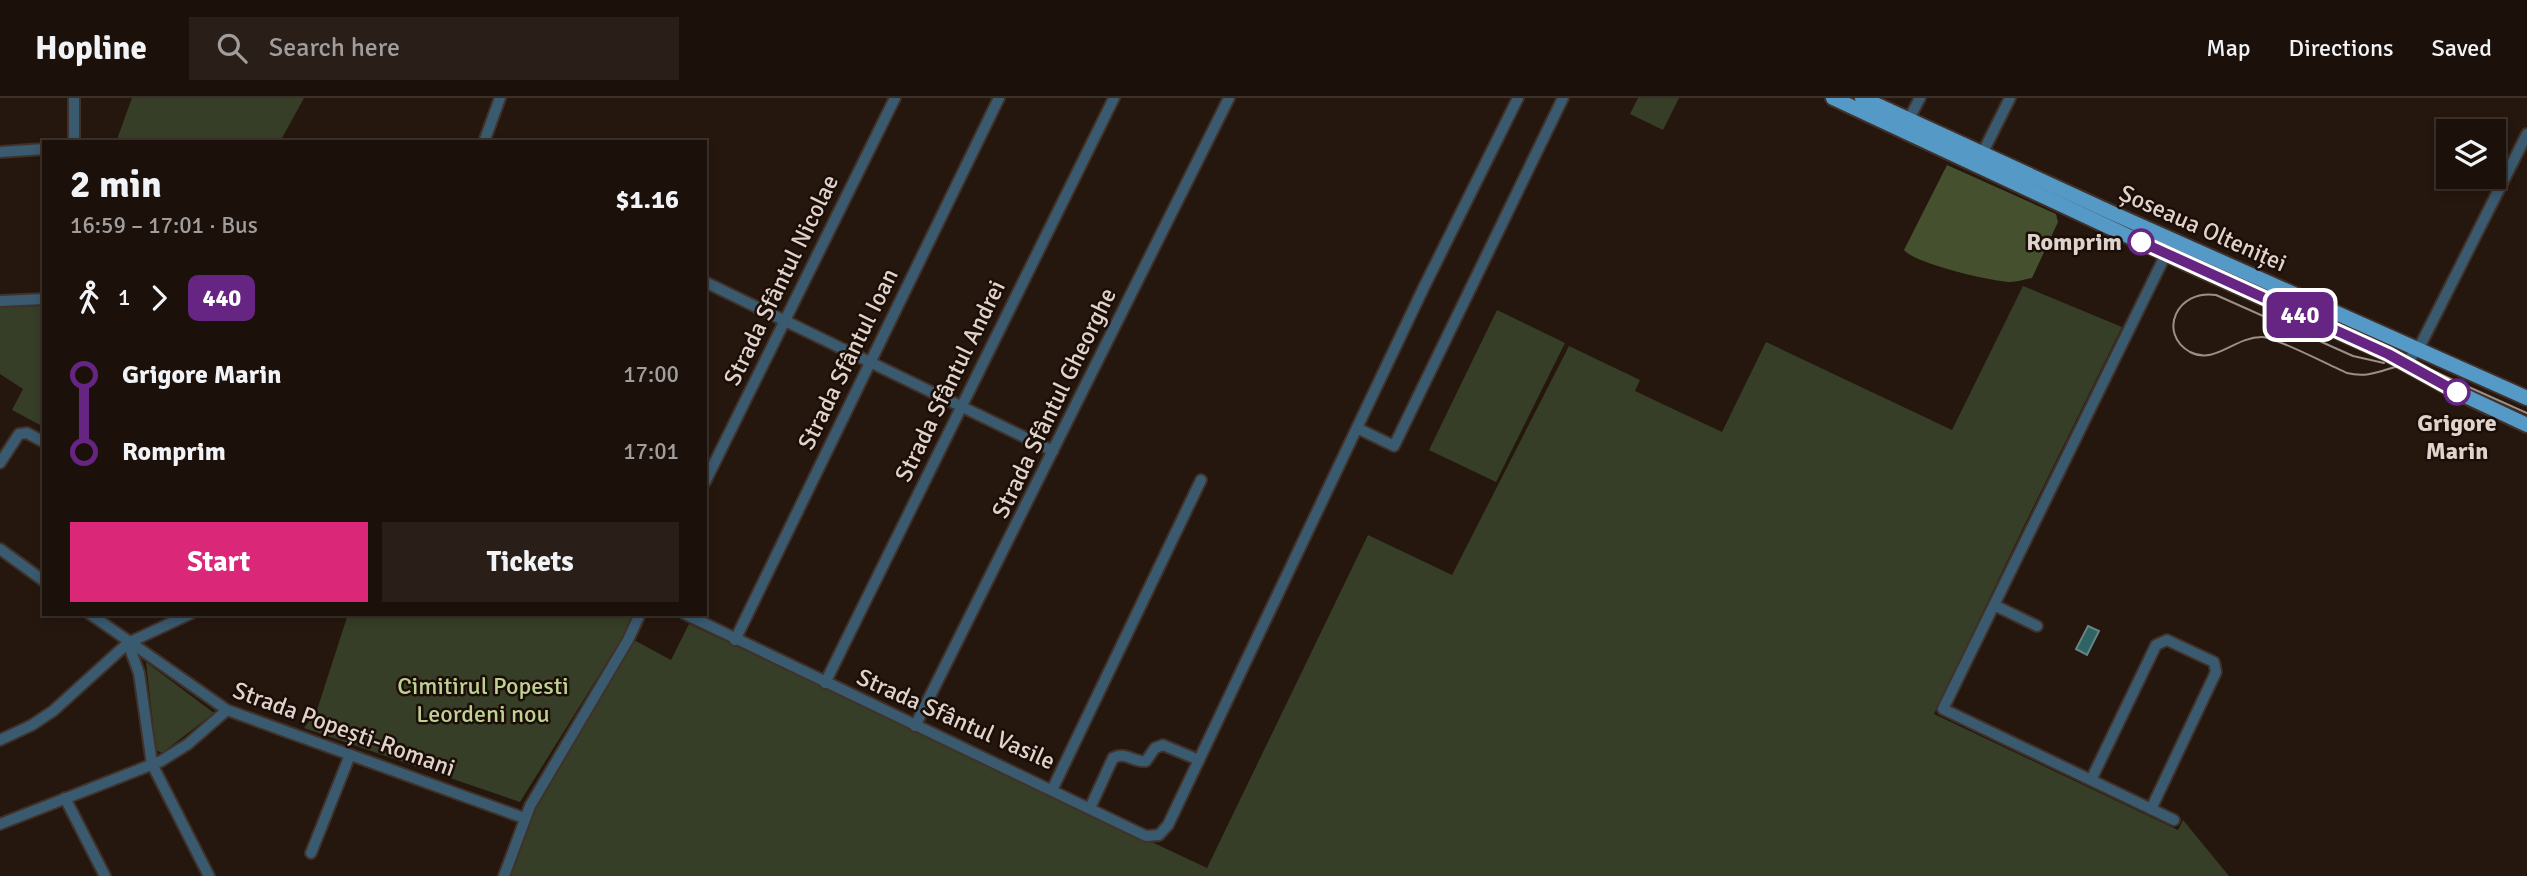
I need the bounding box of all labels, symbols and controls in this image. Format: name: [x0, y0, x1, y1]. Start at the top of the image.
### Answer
search box: [189, 17, 679, 80]
text: Hopline: [35, 28, 147, 69]
icon: search: [213, 29, 251, 67]
text: Search here: [269, 32, 400, 64]
text: Map: [2206, 33, 2251, 63]
text: Directions: [2289, 33, 2394, 63]
text: Saved: [2432, 33, 2492, 63]
map controls: [2436, 119, 2506, 189]
button: layers: [2436, 119, 2506, 189]
text: 2 min: [70, 161, 162, 208]
street label: Strada Sfântul Nicolae: [717, 170, 845, 390]
street label: Șoseaua Olteniței: [2115, 178, 2291, 278]
text: $1.16: [615, 184, 679, 216]
text: 16:59 – 17:01 · Bus: [70, 211, 258, 240]
place label: Romprim: [2026, 227, 2122, 257]
marker: Romprim: [2128, 229, 2154, 255]
street label: Strada Sfântul Ioan: [791, 263, 905, 455]
street label: Strada Sfântul Andrei: [888, 275, 1012, 487]
icon: walk: [70, 279, 108, 317]
icon: forward: [140, 279, 178, 317]
text: 1: [118, 283, 130, 312]
text: 440: [202, 283, 241, 313]
street label: Strada Sfântul Gheorghe: [985, 283, 1123, 523]
line badge: 440: [2260, 292, 2340, 338]
text: 440: [2281, 300, 2319, 330]
text: Grigore Marin: [122, 359, 281, 391]
text: 17:00: [623, 360, 679, 389]
marker: Grigore Marin: [2444, 379, 2470, 405]
place label: Grigore Marin: [2417, 408, 2497, 466]
text: Romprim: [122, 436, 226, 468]
text: 17:01: [623, 437, 679, 466]
button: Start: [70, 522, 368, 602]
button: Tickets: [382, 522, 679, 602]
street label: Strada Sfântul Vasile: [852, 662, 1060, 776]
park label: Cimitirul Popesti Leordeni nou: [397, 671, 569, 729]
street label: Strada Popești-Romani: [229, 675, 459, 783]

